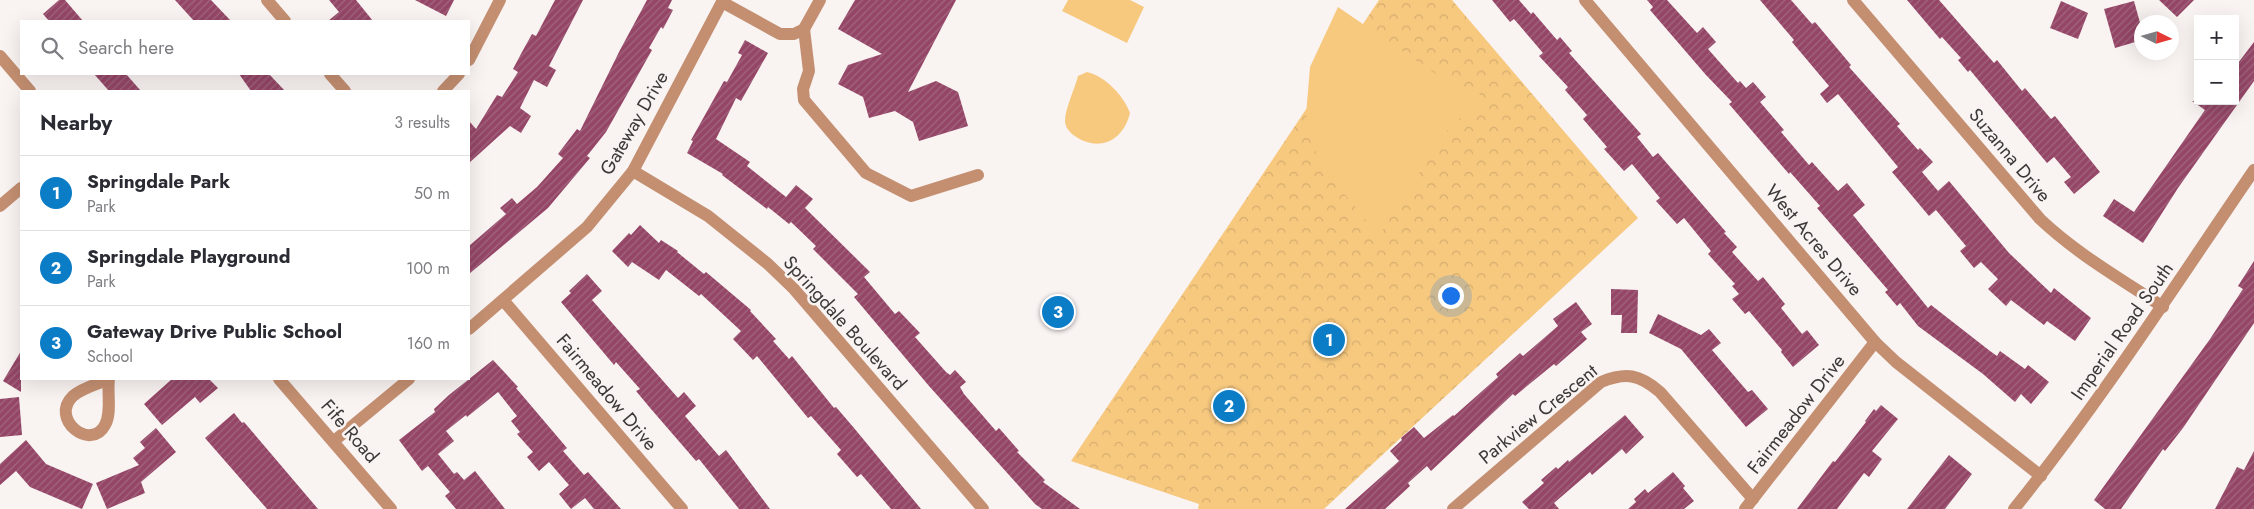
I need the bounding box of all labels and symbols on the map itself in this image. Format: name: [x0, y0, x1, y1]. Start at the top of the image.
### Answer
north arrow: [2134, 15, 2179, 60]
street label: Gateway Drive: [593, 66, 675, 180]
street label: Suzanna Drive: [1963, 102, 2058, 208]
street label: West Acres Drive: [1759, 178, 1869, 302]
street label: Springdale Boulevard: [777, 250, 913, 396]
street label: Imperial Road South: [2064, 257, 2180, 405]
your location: [1438, 283, 1464, 309]
pin: 3: [1042, 293, 1074, 331]
pin: 1: [1313, 321, 1345, 359]
street label: Fairmeadow Drive: [550, 328, 664, 456]
street label: Fairmeadow Drive: [1741, 348, 1851, 479]
street label: Parkview Crescent: [1473, 357, 1603, 470]
pin: 2: [1213, 387, 1245, 425]
street label: Fife Road: [315, 393, 385, 469]

